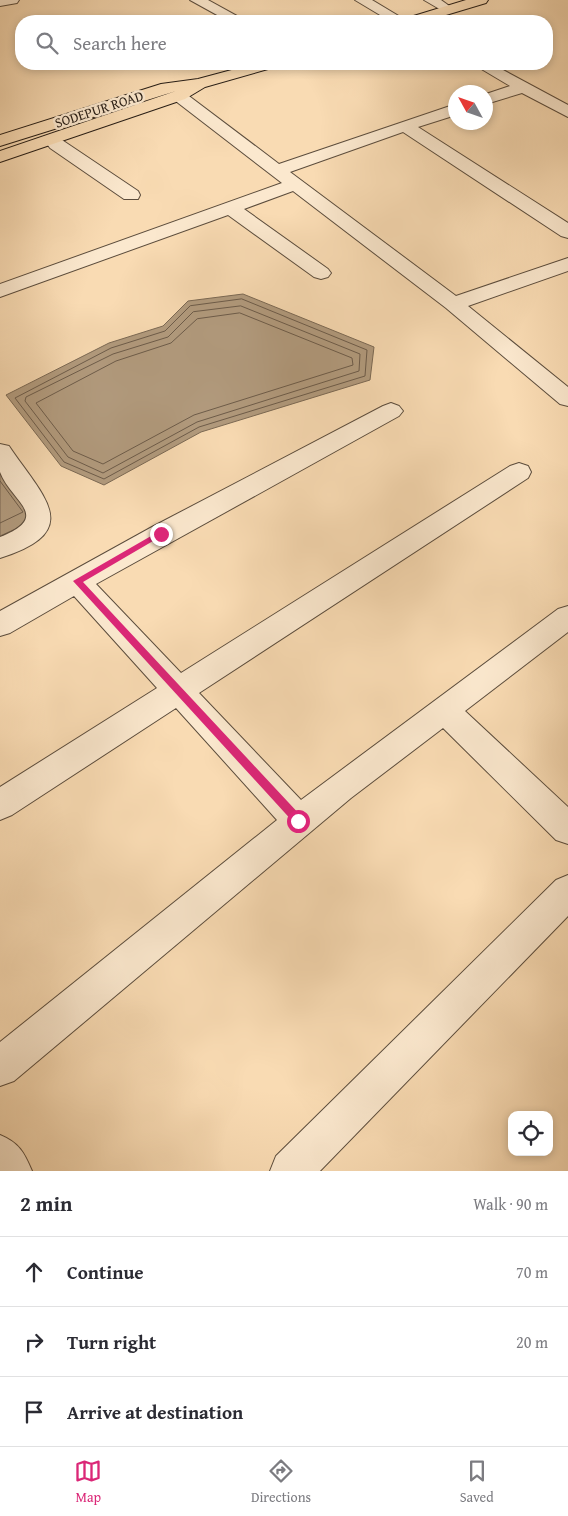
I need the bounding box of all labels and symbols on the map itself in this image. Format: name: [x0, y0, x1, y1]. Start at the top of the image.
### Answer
street label: SODEPUR ROAD: [52, 85, 146, 133]
north arrow: [448, 85, 493, 130]
route end: [150, 523, 173, 546]
route start: [287, 810, 310, 833]

